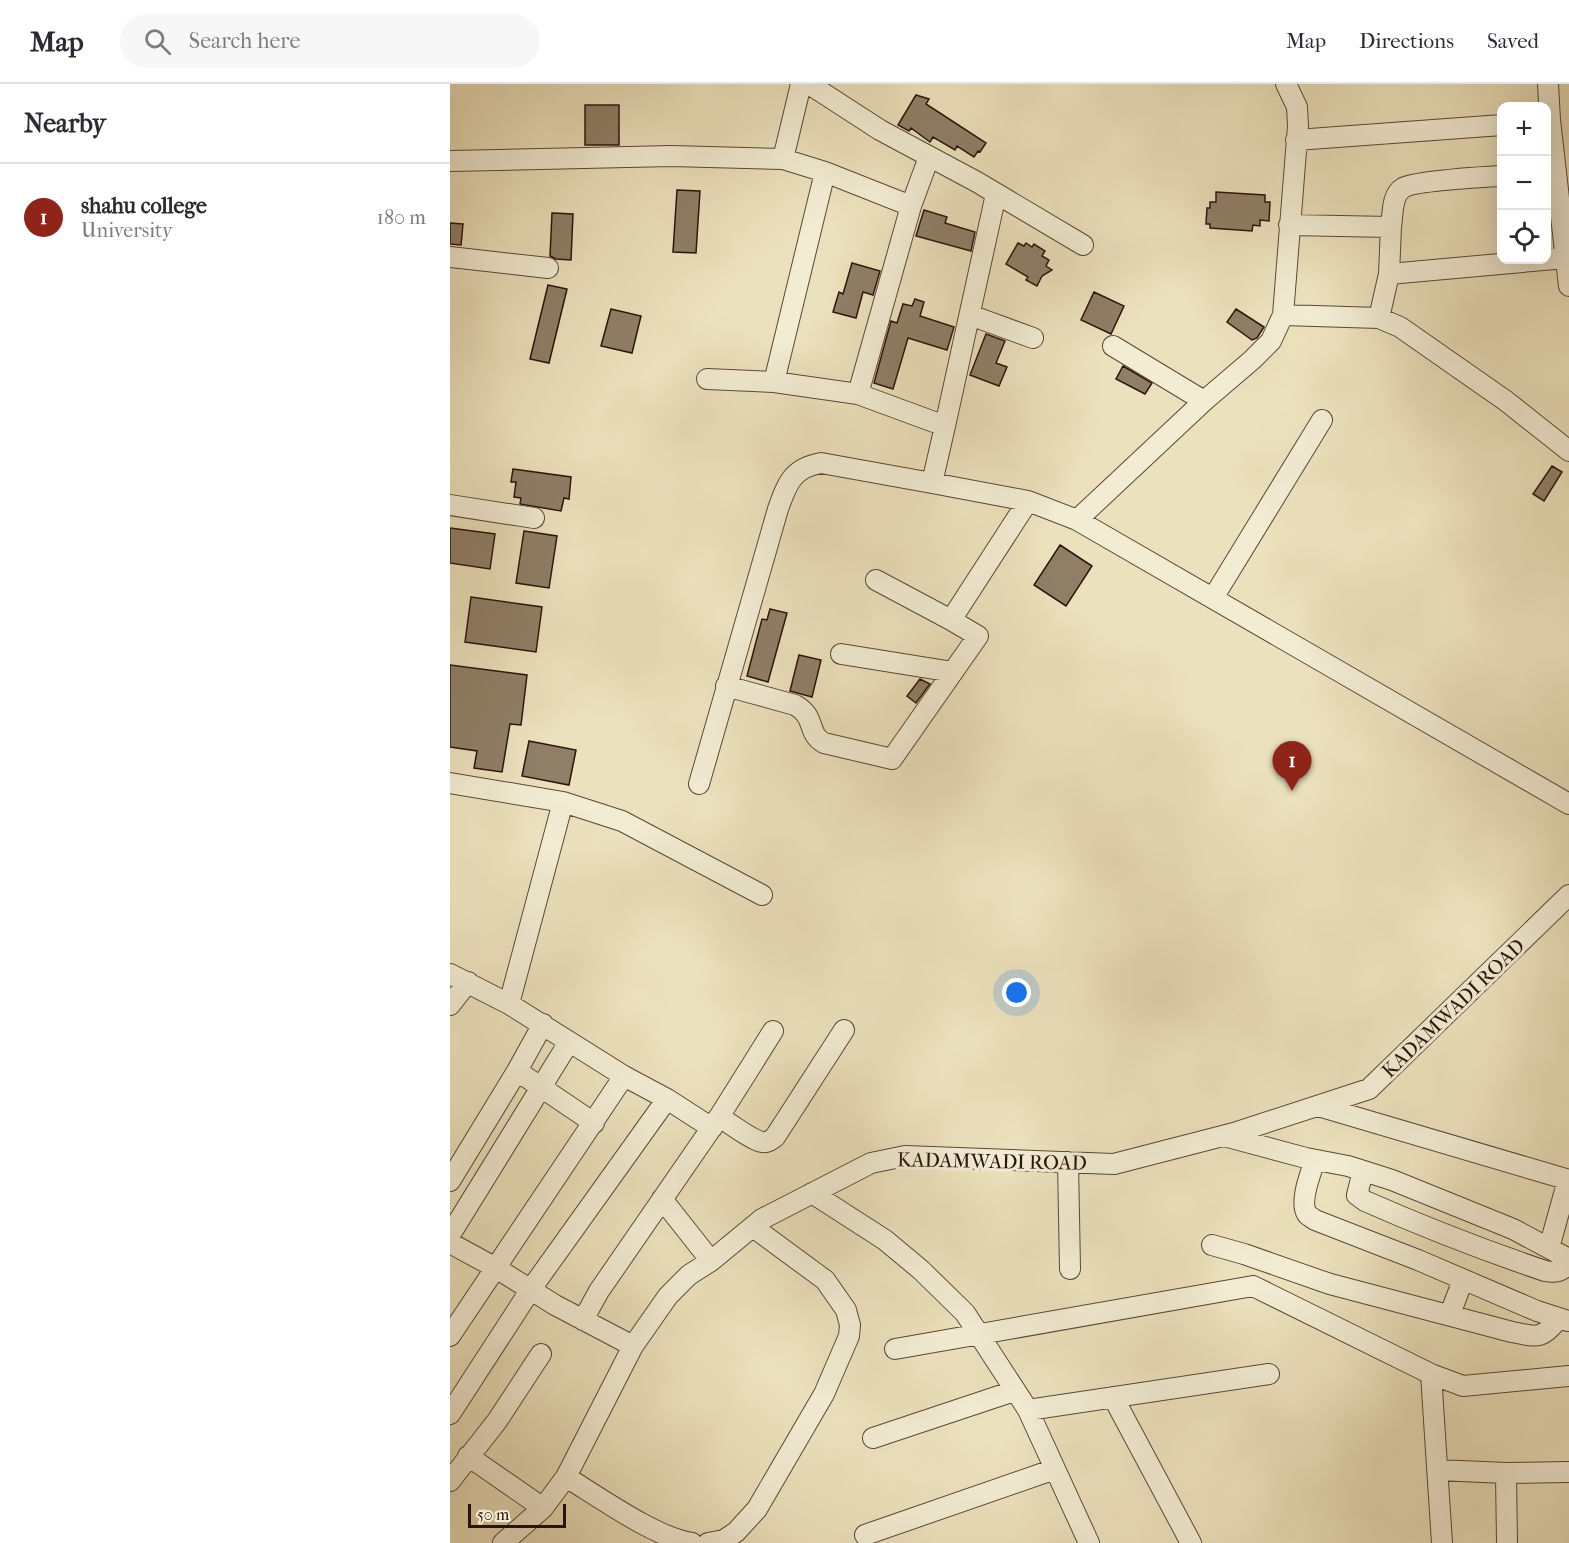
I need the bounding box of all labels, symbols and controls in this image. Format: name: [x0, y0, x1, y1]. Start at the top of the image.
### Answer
search box: [120, 14, 540, 68]
text: Map: [30, 25, 84, 58]
icon: search: [141, 25, 174, 58]
text: Search here: [189, 28, 300, 54]
text: Map: [1286, 29, 1326, 53]
text: Directions: [1359, 29, 1454, 53]
text: Saved: [1487, 29, 1539, 53]
map controls: [1497, 102, 1551, 264]
button: +: [1497, 102, 1551, 156]
text: Nearby: [24, 108, 106, 139]
button: −: [1497, 156, 1551, 210]
text: shahu college: [81, 193, 207, 219]
text: 1: [40, 206, 47, 229]
text: 180 m: [377, 206, 426, 229]
button: locate: [1497, 210, 1551, 264]
text: University: [81, 219, 173, 242]
pin: 1: [1272, 742, 1312, 791]
street label: KADAMWADI ROAD: [1377, 934, 1530, 1083]
your location: [1002, 978, 1031, 1007]
street label: KADAMWADI ROAD: [897, 1148, 1087, 1175]
scale bar: [468, 1501, 566, 1528]
text: 50 m: [477, 1505, 509, 1524]

